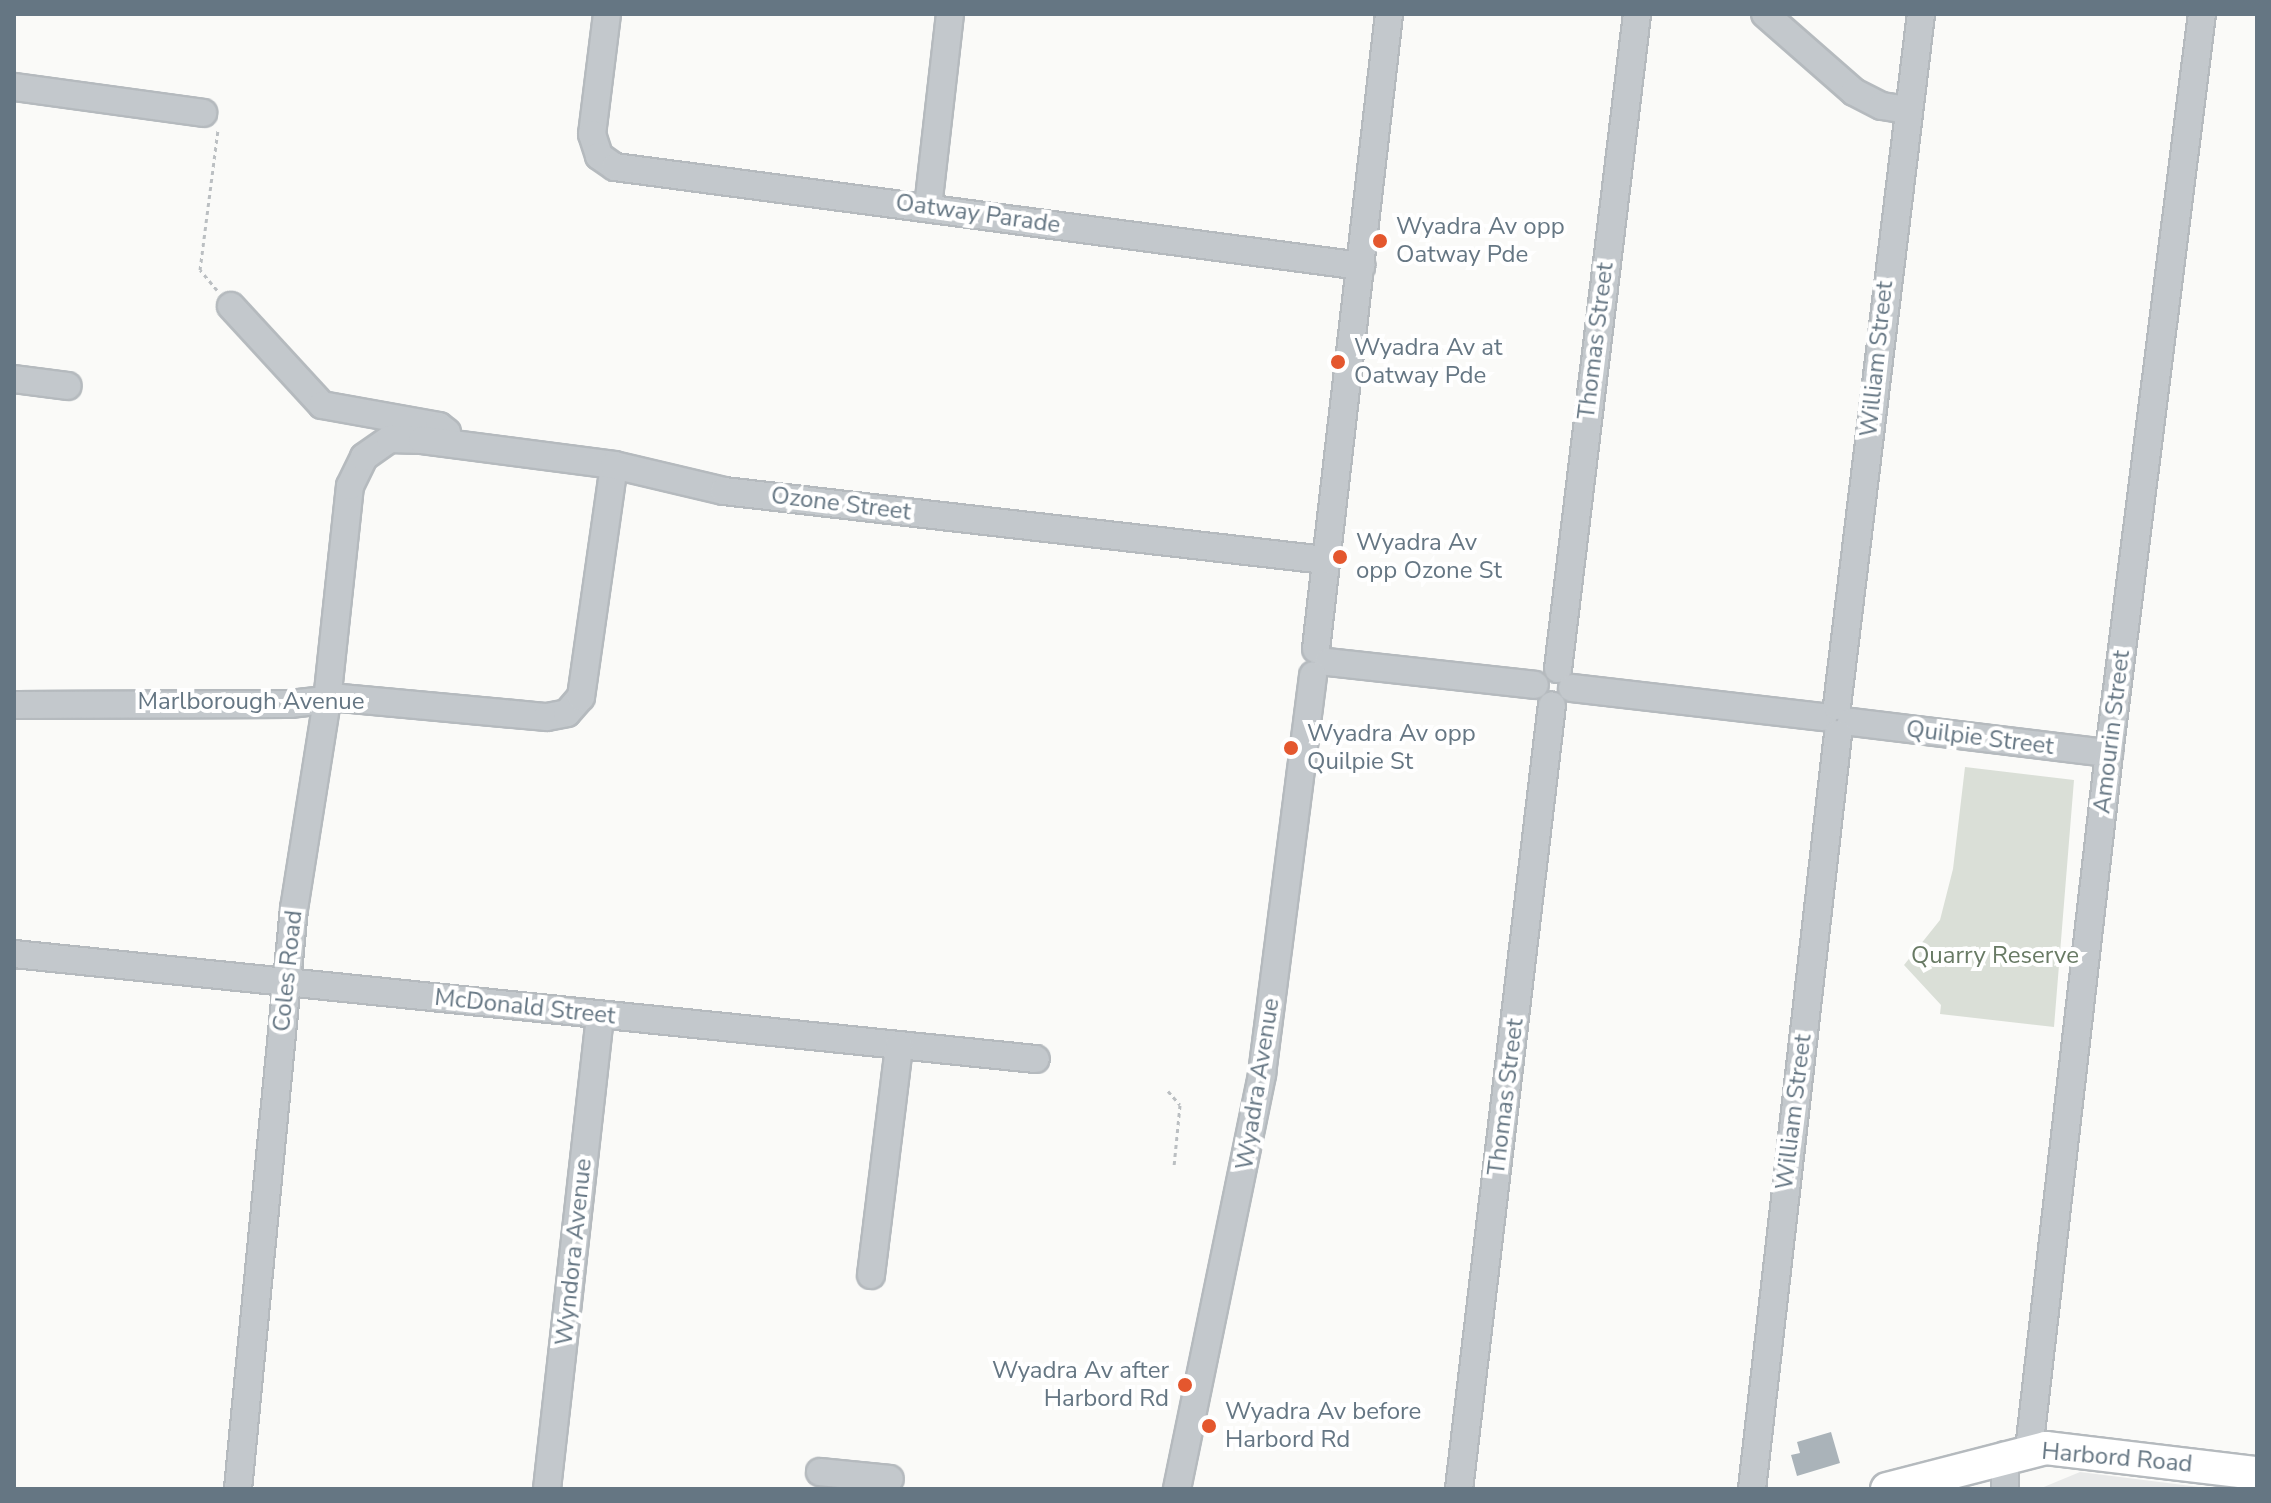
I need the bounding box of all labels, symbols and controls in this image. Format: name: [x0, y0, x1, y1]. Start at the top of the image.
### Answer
street label: Oatway Parade: [894, 188, 1062, 240]
place label: Wyadra Av opp Oatway Pde: [1396, 213, 1565, 269]
marker: Wyadra Av opp Oatway Pde: [1371, 232, 1389, 250]
street label: Thomas Street: [1572, 261, 1620, 421]
street label: William Street: [1854, 280, 1900, 438]
place label: Wyadra Av at Oatway Pde: [1354, 334, 1502, 390]
marker: Wyadra Av at Oatway Pde: [1329, 353, 1347, 371]
street label: Ozone Street: [769, 481, 913, 527]
place label: Wyadra Av opp Ozone St: [1356, 529, 1502, 585]
marker: Wyadra Av opp Ozone St: [1331, 548, 1349, 566]
street label: Amourin Street: [2088, 649, 2136, 815]
street label: Marlborough Avenue: [137, 688, 365, 716]
street label: Quilpie Street: [1905, 715, 2055, 761]
place label: Wyadra Av opp Quilpie St: [1307, 720, 1476, 776]
marker: Wyadra Av opp Quilpie St: [1282, 739, 1300, 757]
street label: Coles Road: [267, 909, 309, 1033]
park label: Quarry Reserve: [1911, 942, 2079, 970]
street label: McDonald Street: [433, 983, 617, 1031]
street label: Wyadra Avenue: [1230, 996, 1286, 1172]
street label: Thomas Street: [1482, 1017, 1530, 1177]
street label: William Street: [1770, 1032, 1818, 1192]
street label: Wyndora Avenue: [550, 1157, 598, 1347]
place label: Wyadra Av after Harbord Rd: [992, 1357, 1169, 1413]
marker: Wyadra Av after Harbord Rd: [1176, 1376, 1194, 1394]
place label: Wyadra Av before Harbord Rd: [1225, 1398, 1421, 1454]
marker: Wyadra Av before Harbord Rd: [1200, 1417, 1218, 1435]
street label: Harbord Road: [2040, 1437, 2194, 1479]

